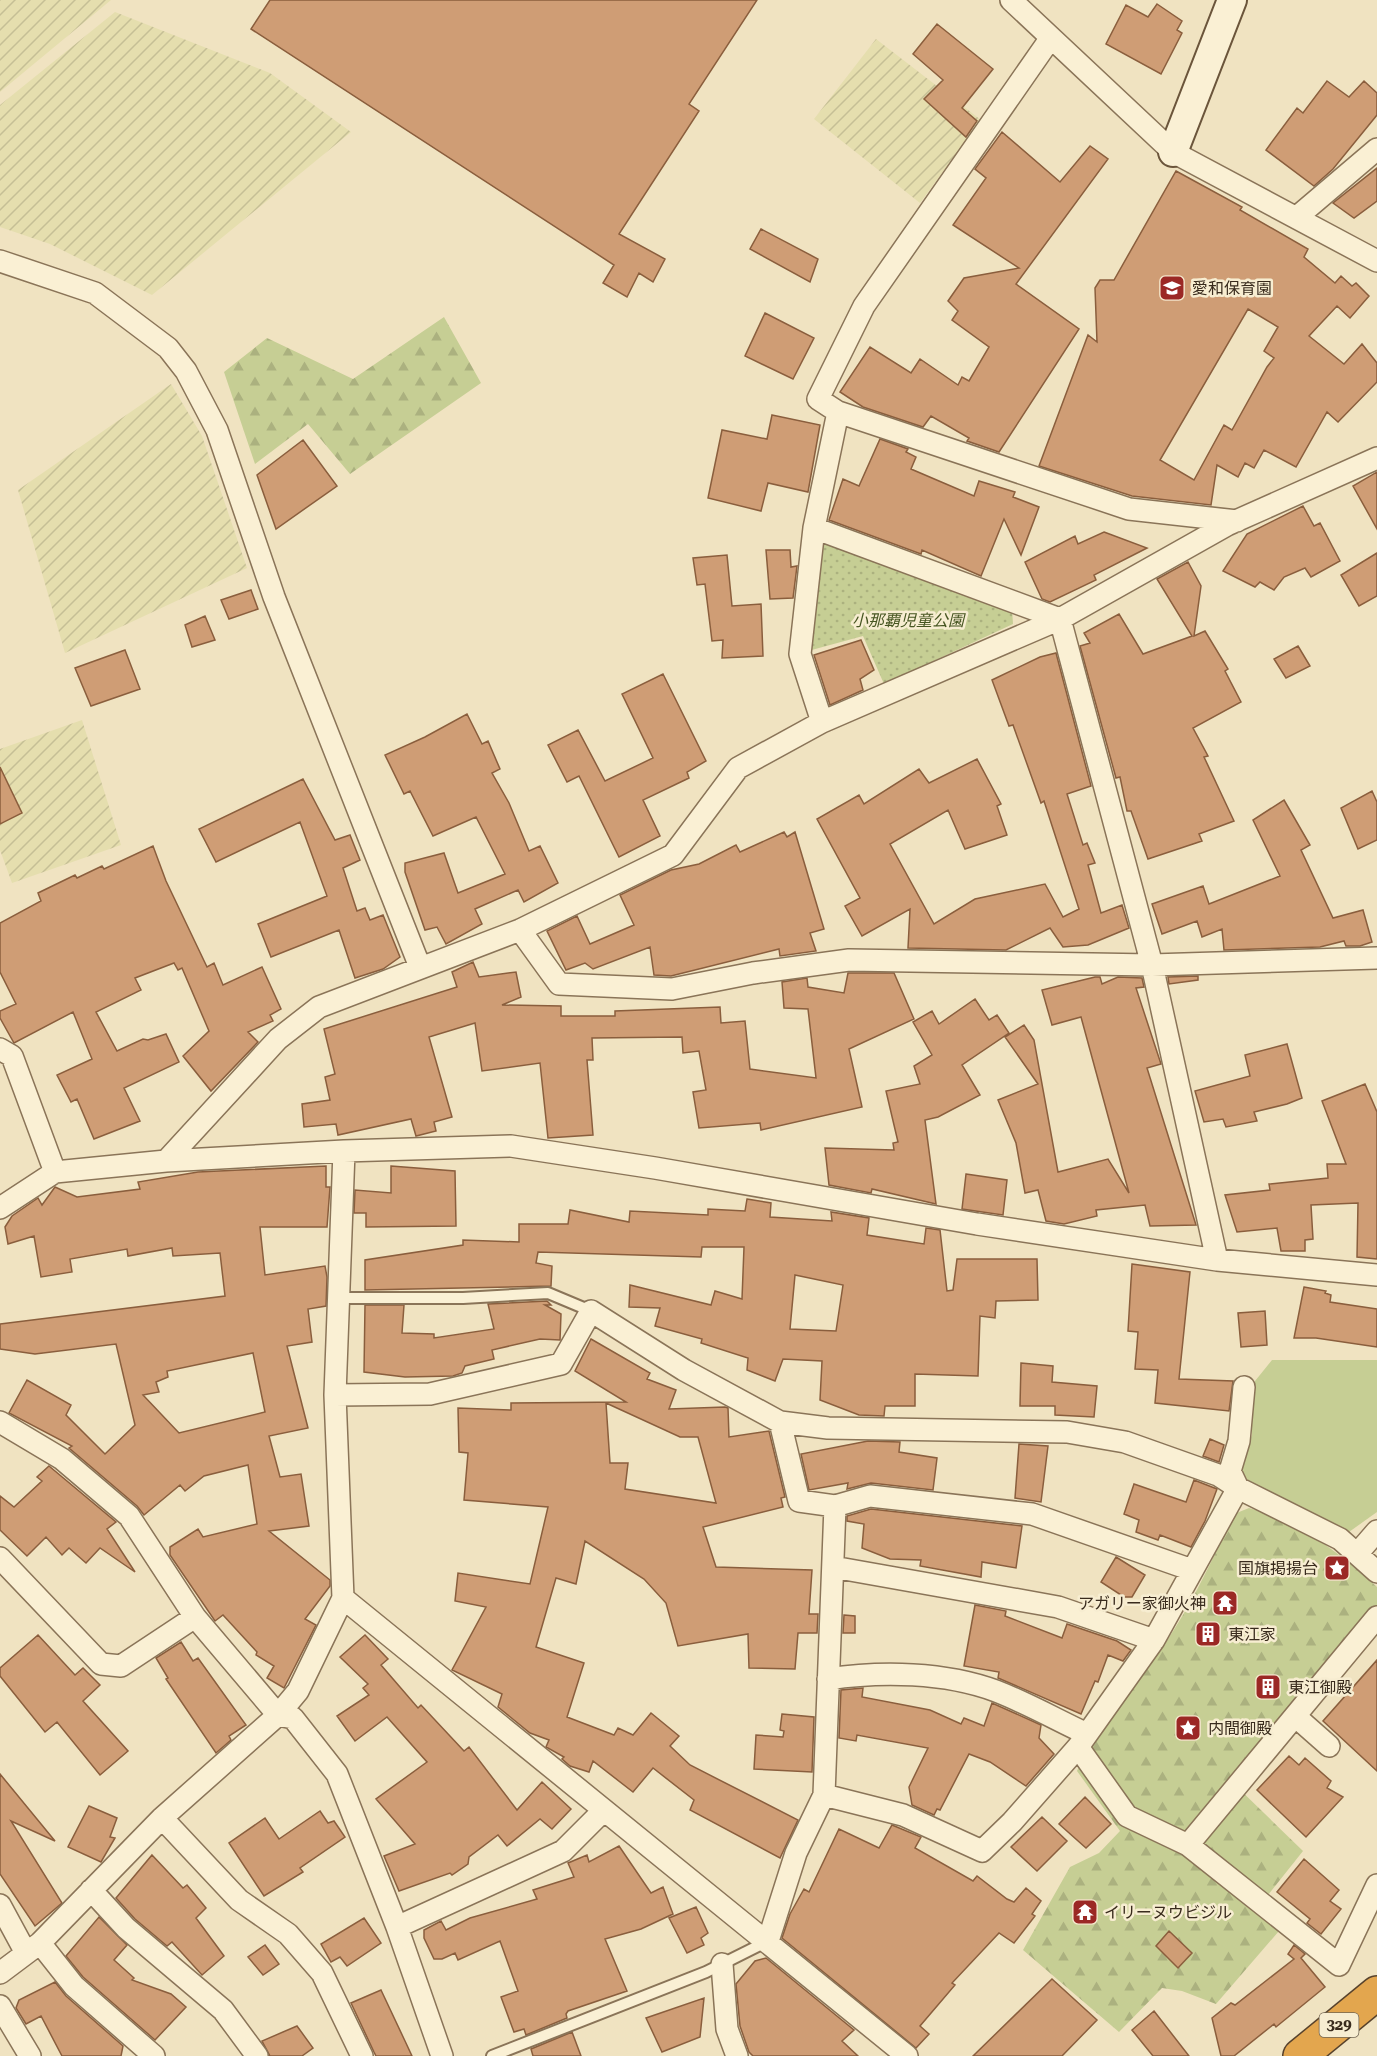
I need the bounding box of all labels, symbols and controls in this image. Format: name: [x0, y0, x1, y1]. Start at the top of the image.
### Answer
school or university icon: 愛和保育園: [1157, 273, 1187, 303]
place label: 愛和保育園: [1192, 279, 1272, 298]
park label: 小那覇児童公園: [852, 611, 966, 630]
place icon: 国旗掲揚台: [1322, 1553, 1352, 1583]
place label: 国旗掲揚台: [1238, 1559, 1318, 1578]
temple icon: アガリー家御火神: [1210, 1588, 1240, 1618]
place label: アガリー家御火神: [1078, 1594, 1206, 1613]
building icon: 東江家: [1193, 1619, 1223, 1649]
place label: 東江家: [1228, 1625, 1276, 1644]
building icon: 東江御殿: [1253, 1672, 1283, 1702]
place label: 東江御殿: [1288, 1678, 1352, 1697]
place icon: 内間御殿: [1173, 1713, 1203, 1743]
place label: 内間御殿: [1208, 1719, 1272, 1738]
temple icon: イリーヌウビジル: [1070, 1897, 1100, 1927]
place label: イリーヌウビジル: [1104, 1903, 1232, 1922]
road number: 329: [1320, 2013, 1358, 2037]

